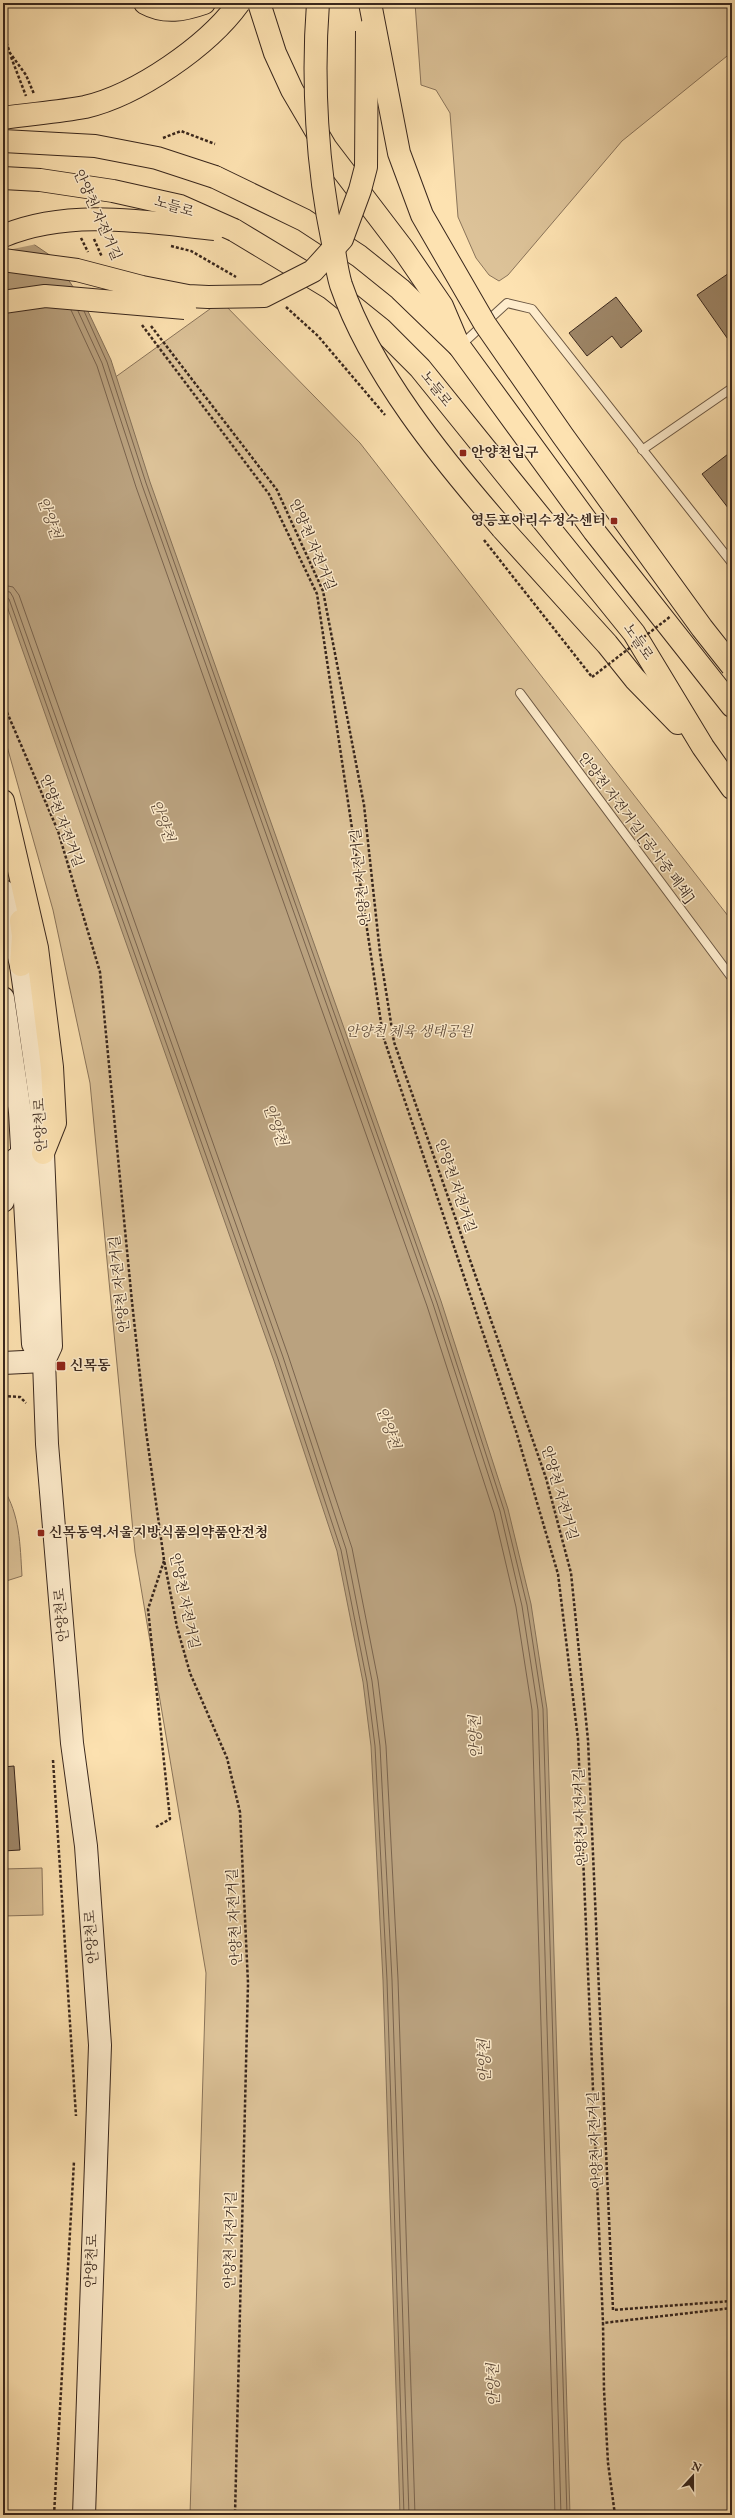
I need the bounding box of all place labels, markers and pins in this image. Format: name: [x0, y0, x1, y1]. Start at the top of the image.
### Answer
place label: 안양천입구: [471, 444, 539, 462]
marker: 안양천입구: [458, 448, 468, 458]
place label: 영등포아리수정수센터: [471, 512, 606, 530]
marker: 영등포아리수정수센터: [609, 516, 619, 526]
place label: 신목동: [70, 1357, 111, 1375]
marker: 신목동: [55, 1360, 67, 1372]
place label: 신목동역.서울지방식품의약품안전청: [49, 1524, 268, 1542]
marker: 신목동역.서울지방식품의약품안전청: [36, 1528, 46, 1538]

